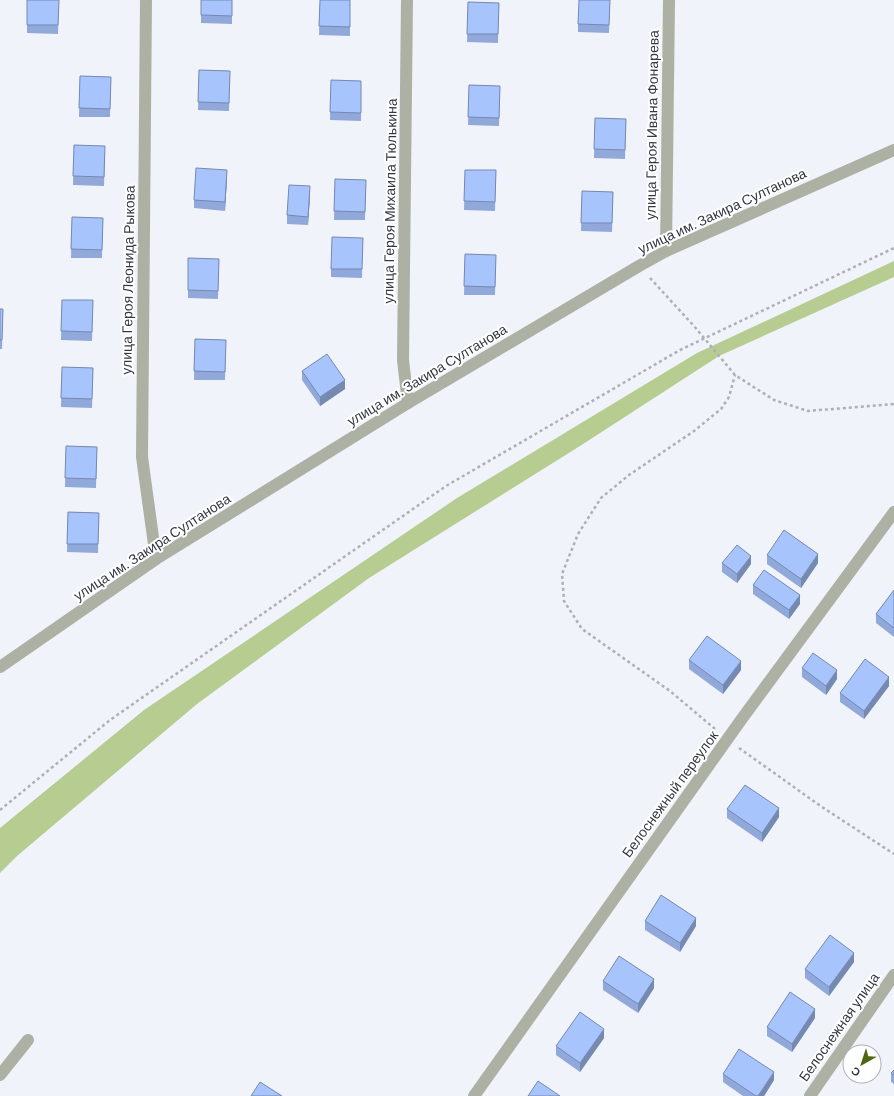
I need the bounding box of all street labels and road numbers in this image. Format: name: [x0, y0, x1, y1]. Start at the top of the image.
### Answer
street label: улица Героя Ивана Фонарева: [641, 30, 662, 220]
street label: улица Героя Михаила Тюлькина: [379, 98, 400, 304]
street label: улица им. Закира Султанова: [635, 164, 809, 257]
street label: улица Героя Леонида Рыкова: [117, 185, 138, 375]
street label: улица им. Закира Султанова: [344, 320, 510, 429]
street label: улица им. Закира Султанова: [70, 489, 234, 604]
street label: Белоснежный переулок: [618, 726, 722, 860]
street label: Белоснежная улица: [795, 969, 883, 1084]

